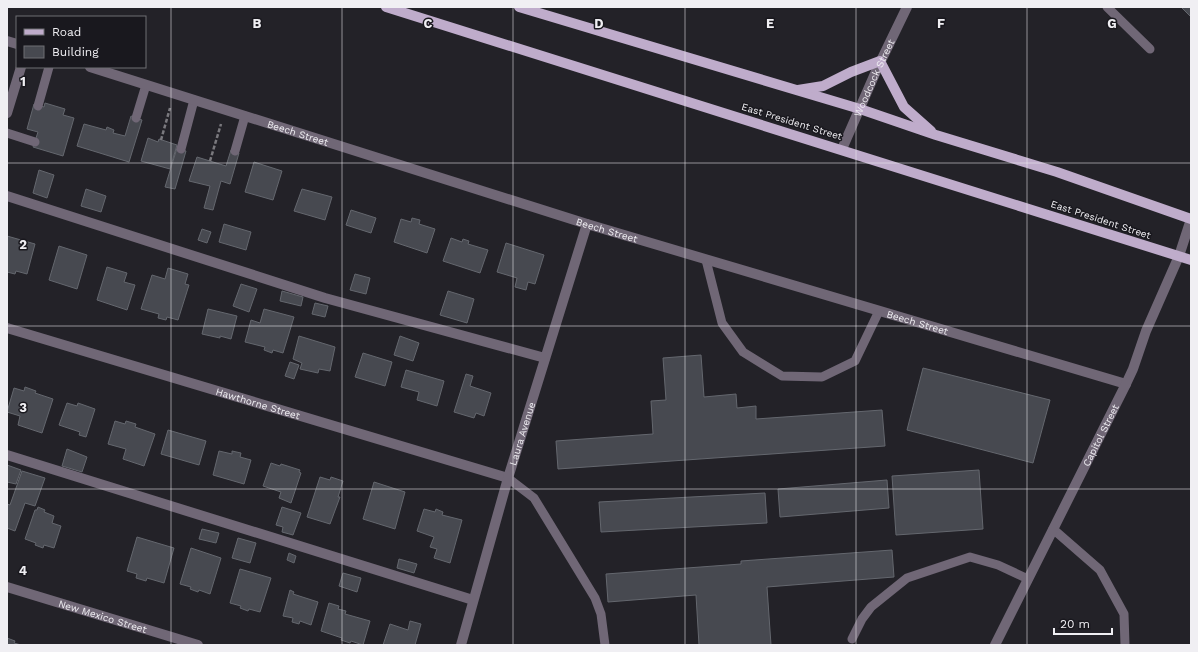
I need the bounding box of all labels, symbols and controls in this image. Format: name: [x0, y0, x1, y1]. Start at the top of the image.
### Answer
legend: [16, 16, 146, 68]
text: B: [253, 16, 262, 31]
text: C: [424, 16, 433, 31]
text: D: [594, 16, 604, 31]
text: E: [766, 16, 774, 31]
text: F: [937, 16, 945, 31]
text: G: [1107, 16, 1117, 31]
text: Road: [52, 25, 81, 39]
street label: Woodcock Street: [852, 37, 897, 118]
text: Building: [52, 45, 99, 59]
text: 1: [20, 74, 26, 89]
street label: East President Street: [740, 101, 844, 142]
street label: Beech Street: [266, 118, 330, 148]
street label: East President Street: [1049, 198, 1153, 241]
street label: Beech Street: [575, 216, 640, 245]
text: 2: [19, 237, 27, 252]
street label: Beech Street: [885, 308, 950, 337]
street label: Hawthorne Street: [214, 386, 302, 422]
text: 3: [19, 400, 27, 415]
street label: Laura Avenue: [507, 401, 537, 467]
street label: Capitol Street: [1081, 402, 1121, 468]
text: 4: [19, 563, 28, 578]
street label: New Mexico Street: [57, 598, 149, 635]
scale bar: [1054, 610, 1112, 636]
text: 20 m: [1060, 617, 1090, 631]

